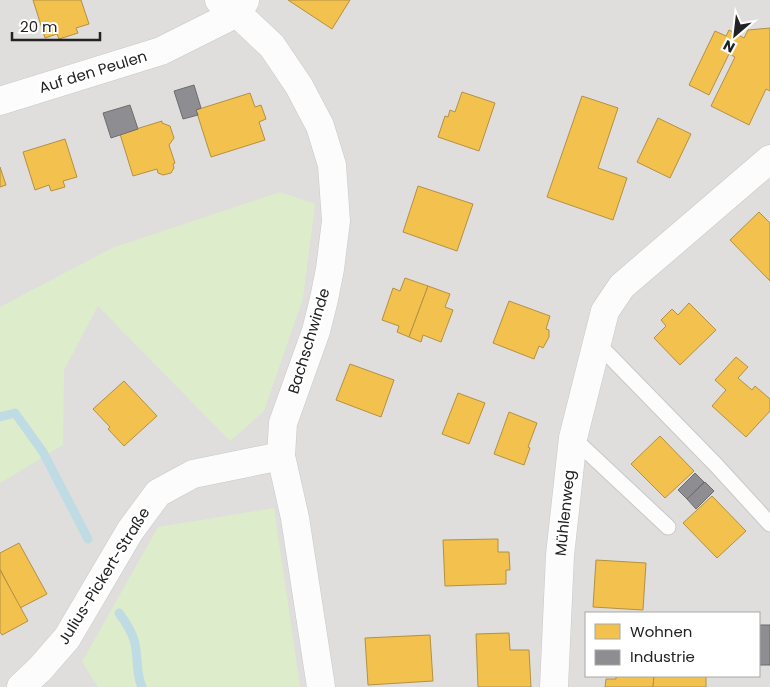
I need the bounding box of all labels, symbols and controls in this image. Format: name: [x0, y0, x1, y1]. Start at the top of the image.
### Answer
scale bar: [12, 10, 100, 42]
north arrow: [710, 10, 760, 60]
text: 20 m: [20, 16, 58, 37]
text: N: [720, 35, 738, 58]
street label: Auf den Peulen: [36, 45, 149, 98]
street label: Bachschwinde: [282, 285, 335, 396]
street label: Mühlenweg: [550, 469, 579, 557]
street label: Julius-Pickert-Straße: [53, 503, 154, 648]
legend: [585, 612, 760, 677]
text: Wohnen: [630, 621, 692, 642]
text: Industrie: [630, 646, 695, 667]

